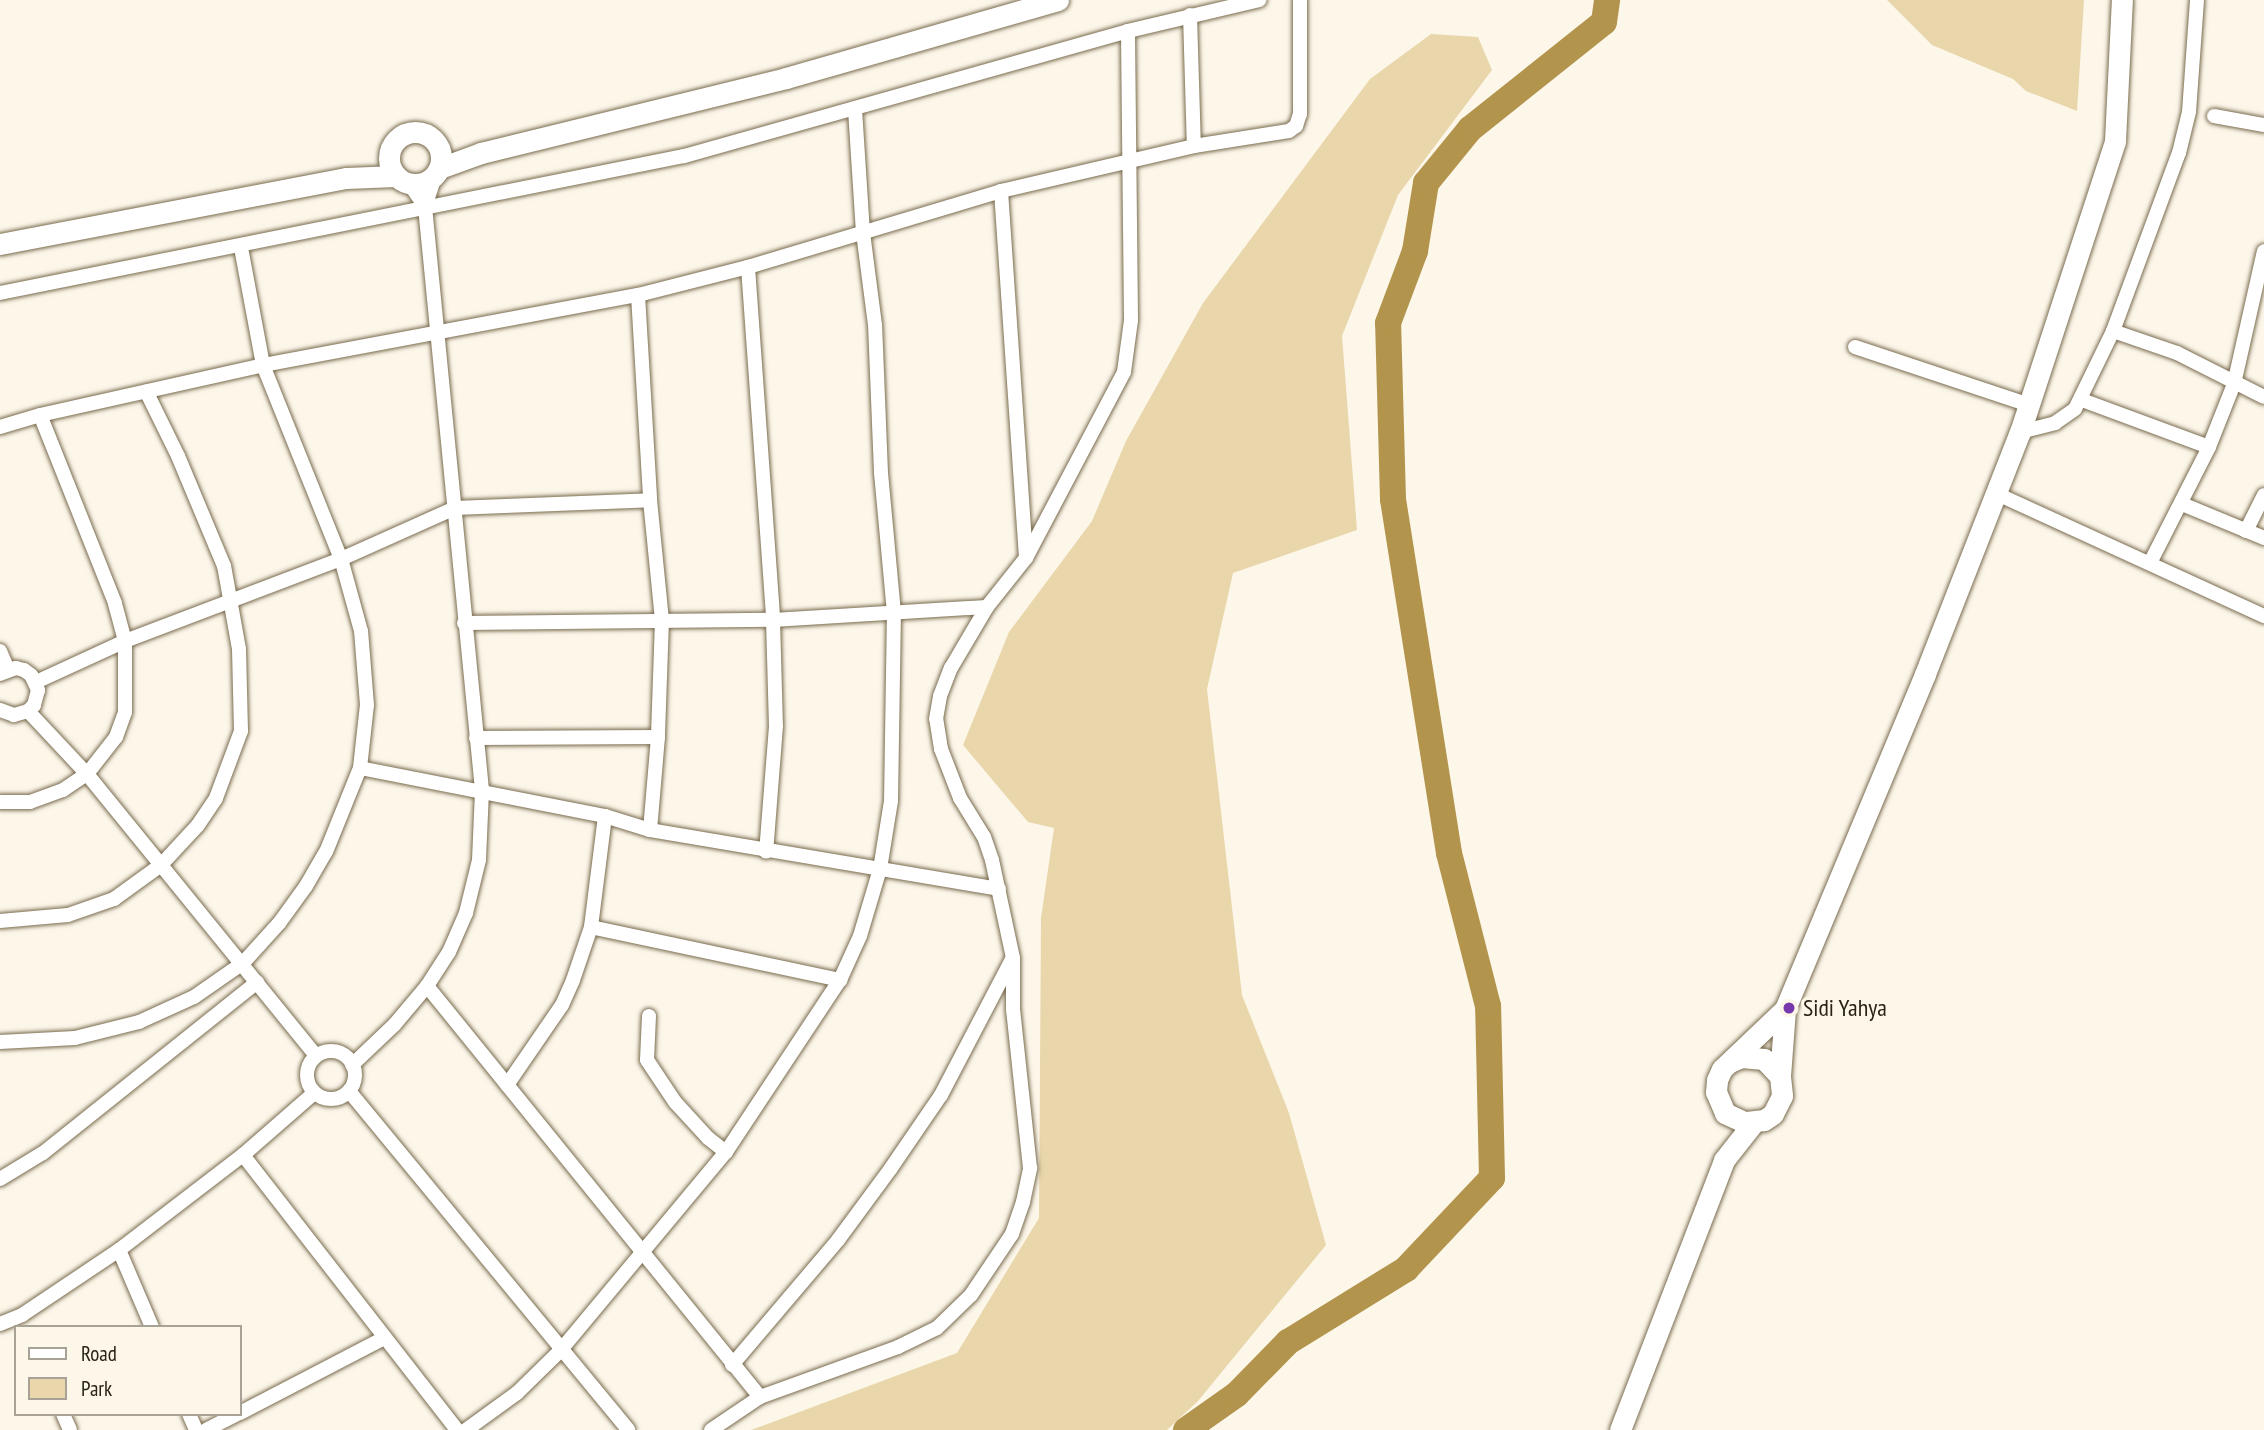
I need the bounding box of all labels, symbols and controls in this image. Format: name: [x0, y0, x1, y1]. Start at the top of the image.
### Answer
place label: Sidi Yahya: [1803, 994, 1887, 1022]
marker: Sidi Yahya: [1781, 1000, 1797, 1016]
legend: [14, 1325, 242, 1416]
text: Road: [81, 1340, 117, 1367]
text: Park: [81, 1375, 112, 1402]

